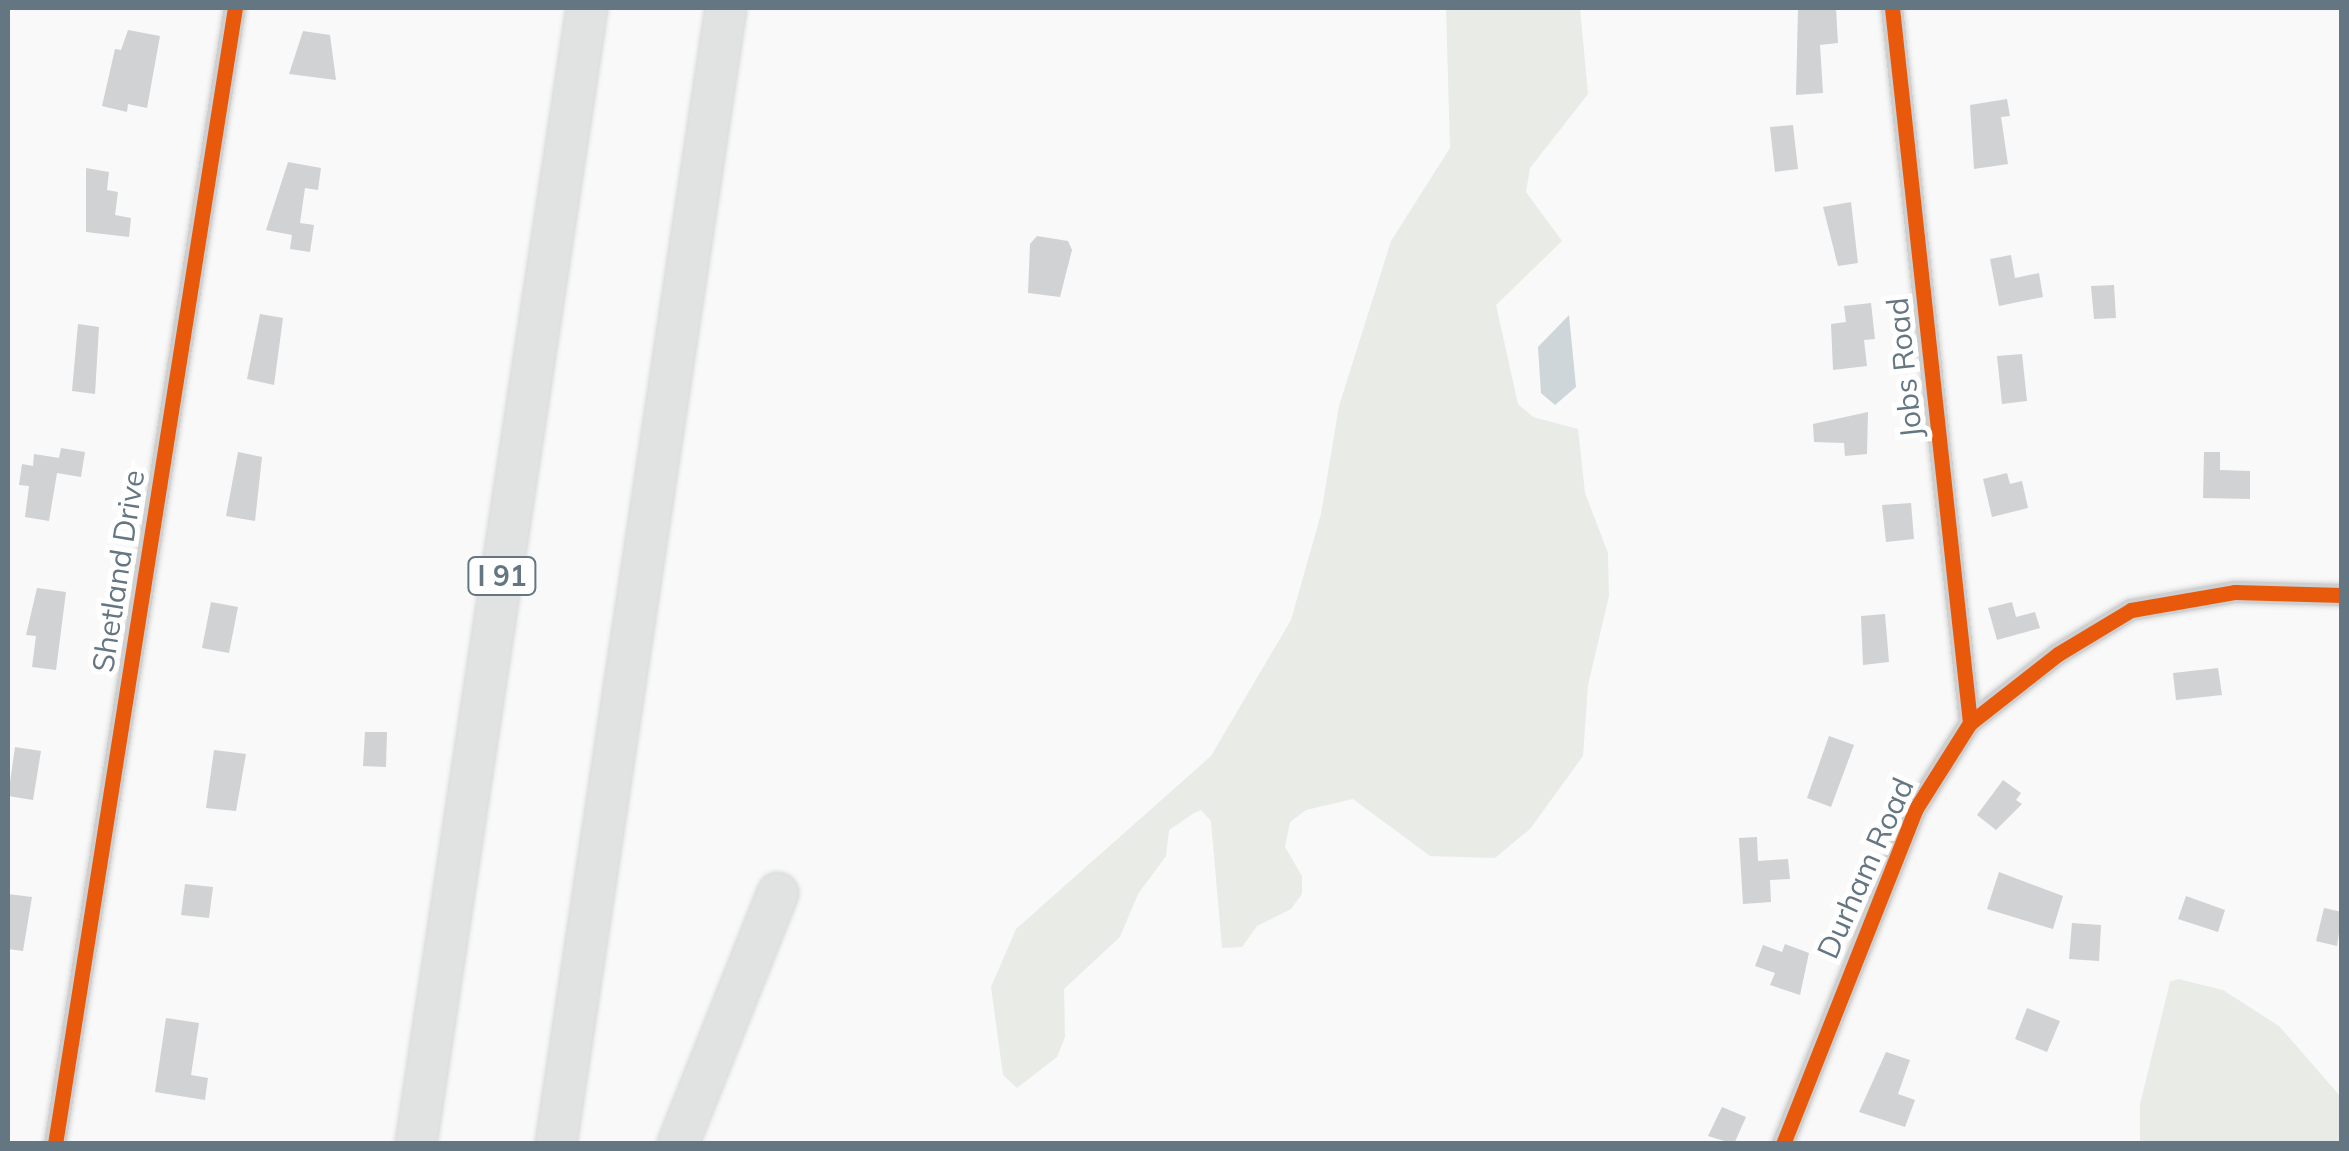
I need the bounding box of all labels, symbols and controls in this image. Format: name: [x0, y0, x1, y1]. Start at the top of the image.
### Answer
street label: Jobs Road: [1879, 296, 1929, 440]
street label: Shetland Drive: [84, 467, 152, 675]
road number: I 91: [467, 553, 537, 599]
street label: Durham Road: [1809, 772, 1921, 964]

